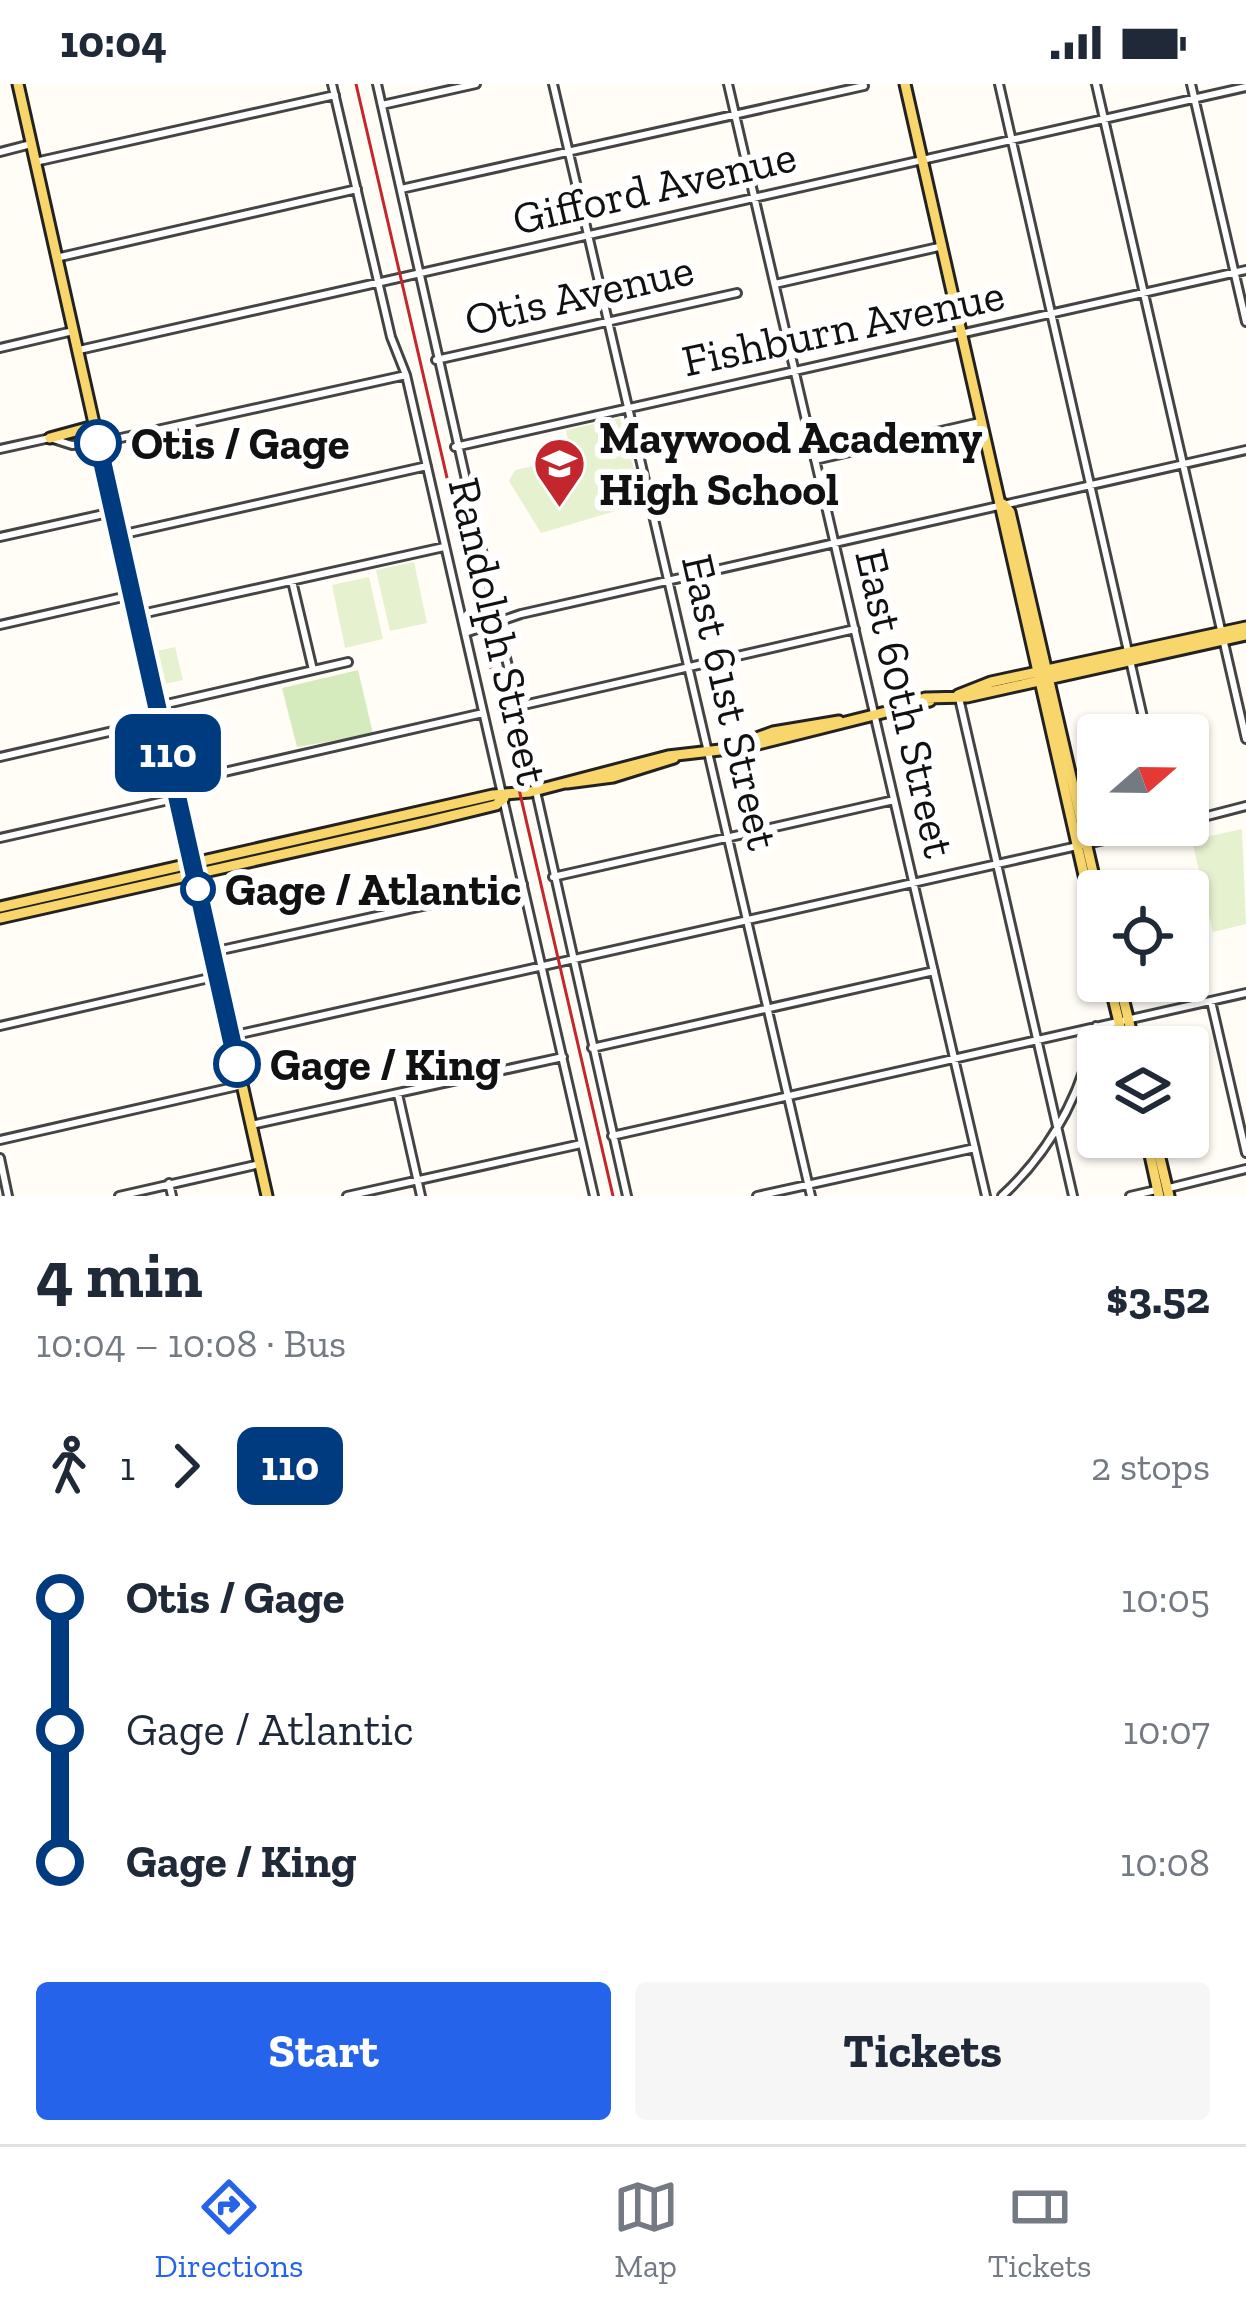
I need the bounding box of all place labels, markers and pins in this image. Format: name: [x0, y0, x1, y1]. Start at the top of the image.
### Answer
place label: Maywood Academy High School: [599, 411, 983, 517]
place label: Otis / Gage: [131, 417, 350, 471]
marker: Otis / Gage: [76, 421, 120, 465]
school or university icon: Maywood Academy High School: [532, 435, 588, 509]
place label: Gage / Atlantic: [225, 863, 521, 917]
marker: Gage / Atlantic: [182, 873, 214, 905]
place label: Gage / King: [270, 1038, 501, 1092]
marker: Gage / King: [215, 1042, 259, 1086]

